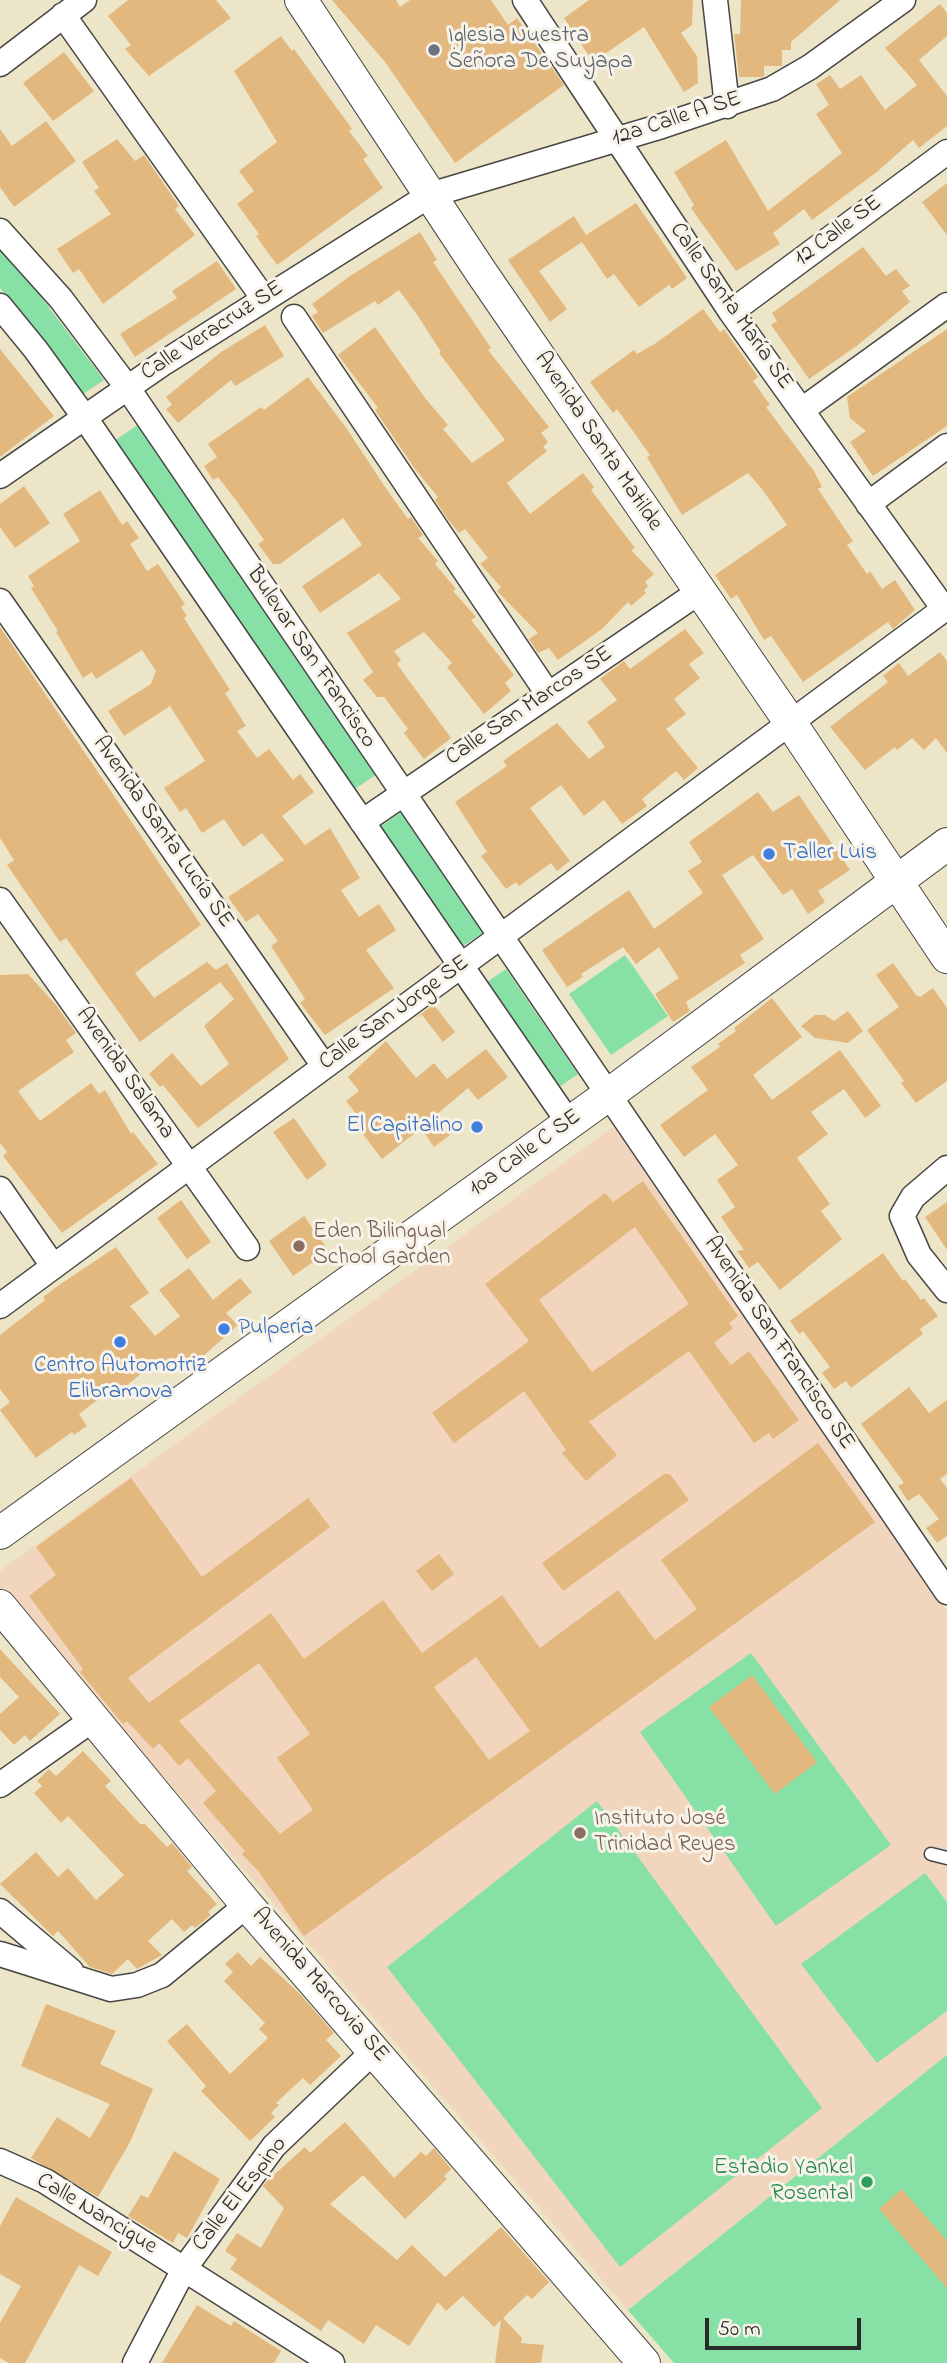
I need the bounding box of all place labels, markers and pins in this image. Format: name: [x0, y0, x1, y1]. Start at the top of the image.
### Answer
place label: Iglesia Nuestra Señora De Suyapa: [448, 23, 633, 77]
marker: Iglesia Nuestra Señora De Suyapa: [426, 42, 442, 58]
place label: Taller Luis: [783, 840, 877, 868]
marker: Taller Luis: [761, 846, 777, 862]
place label: El Capitalino: [346, 1113, 463, 1141]
marker: El Capitalino: [469, 1119, 485, 1135]
place label: Eden Bilingual School Garden: [313, 1219, 450, 1273]
marker: Eden Bilingual School Garden: [291, 1238, 307, 1254]
place label: Pulpería: [238, 1315, 313, 1343]
marker: Pulpería: [216, 1321, 232, 1337]
marker: Centro Automotriz Elibramova: [112, 1334, 128, 1350]
place label: Centro Automotriz Elibramova: [34, 1353, 206, 1407]
place label: Instituto José Trinidad Reyes: [594, 1806, 736, 1860]
marker: Instituto José Trinidad Reyes: [572, 1825, 588, 1841]
place label: Estadio Yankel Rosental: [714, 2155, 853, 2209]
marker: Estadio Yankel Rosental: [859, 2174, 875, 2190]

